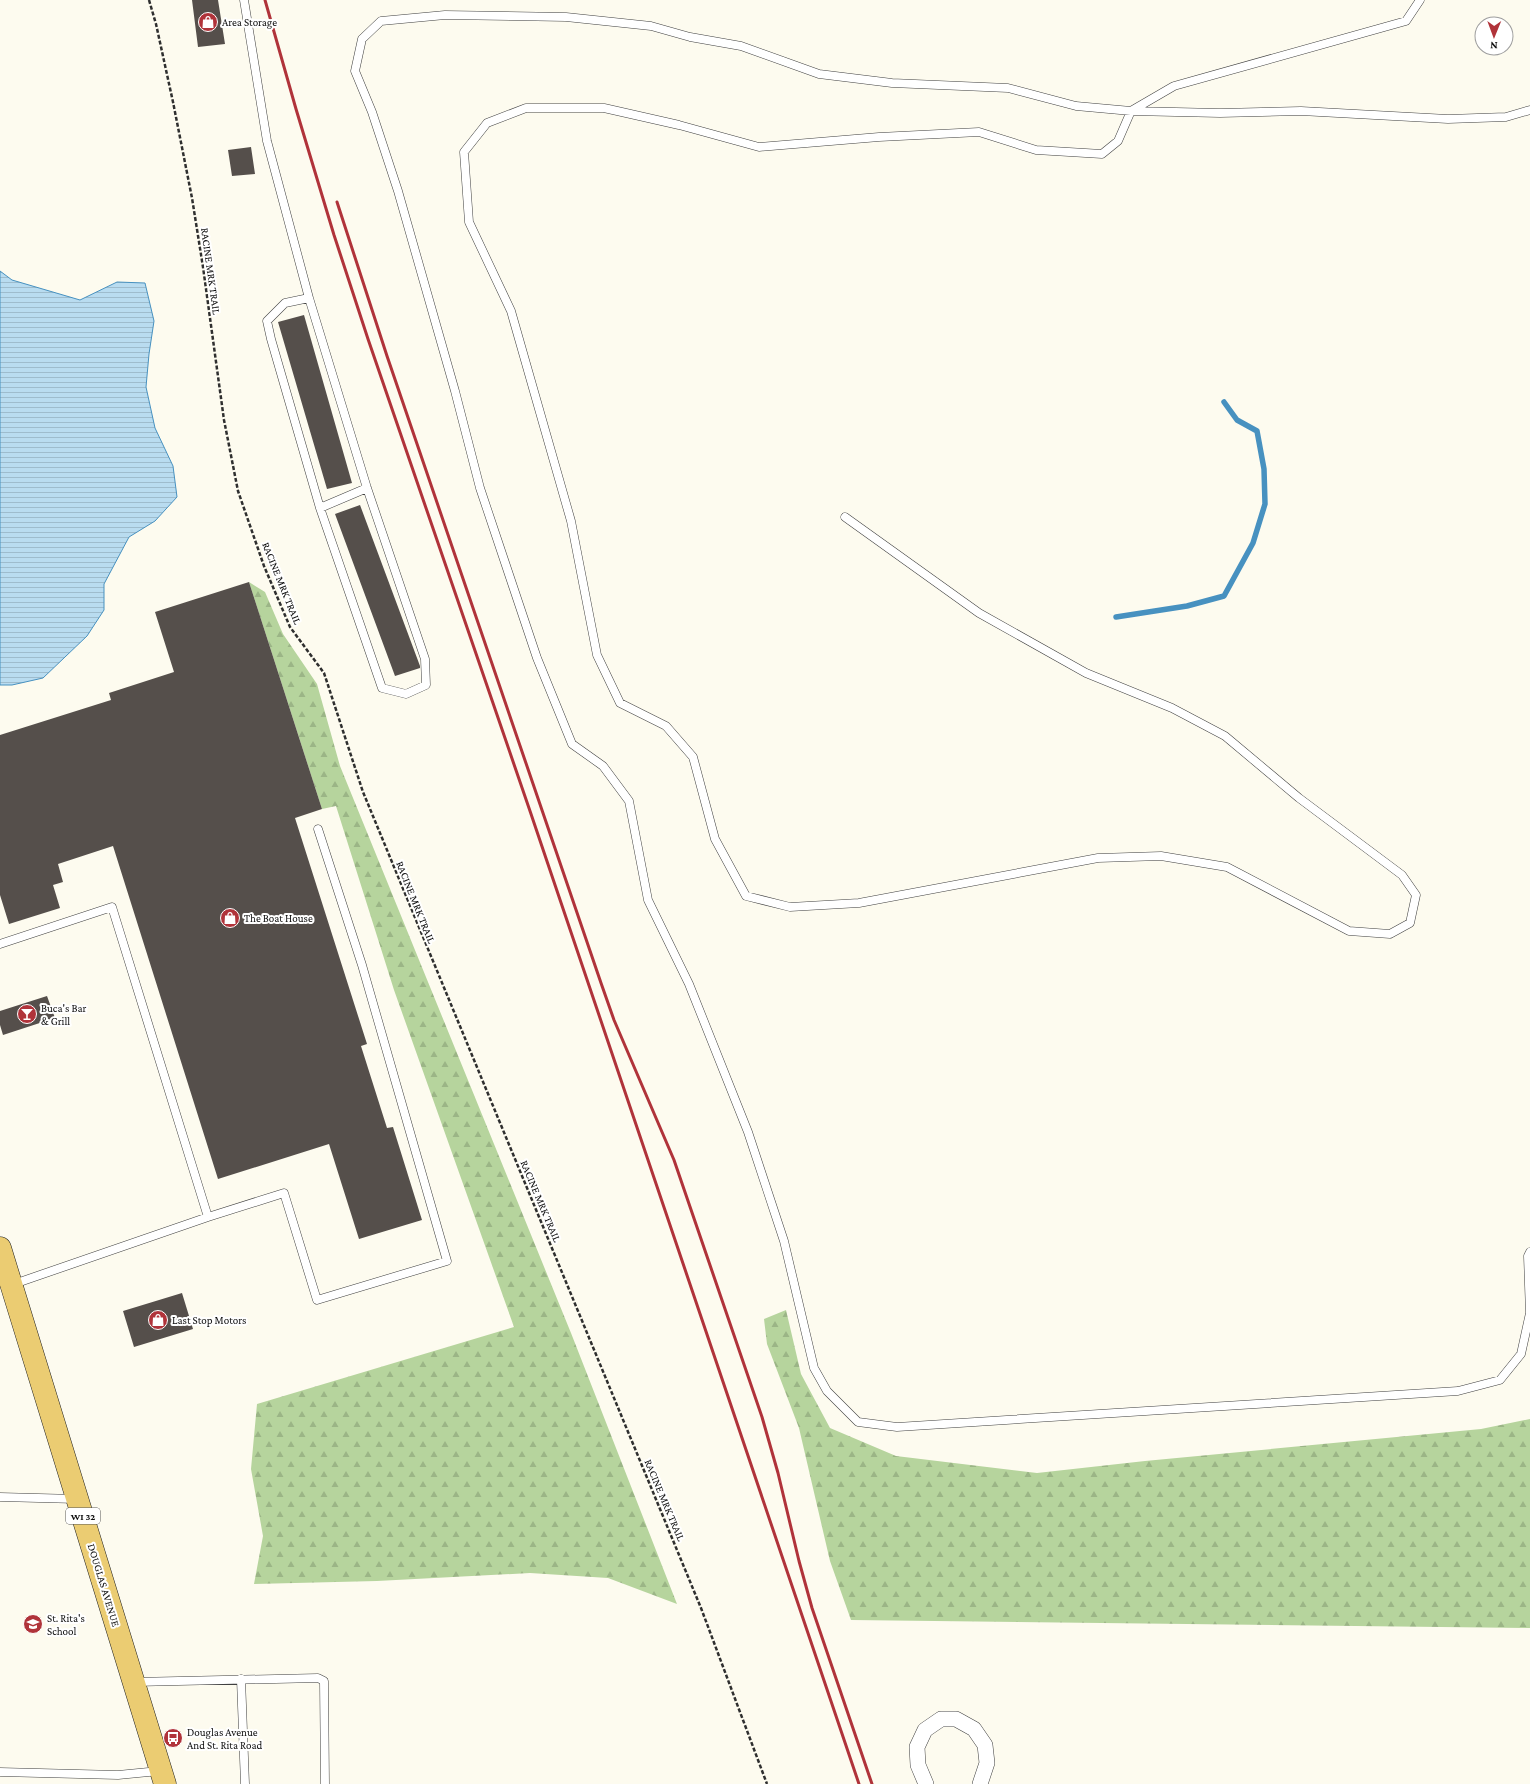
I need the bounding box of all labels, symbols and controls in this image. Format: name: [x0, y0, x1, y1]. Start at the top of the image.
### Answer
shop icon: Area Storage: [197, 11, 219, 33]
place label: Area Storage: [222, 16, 277, 29]
north arrow: [1474, 16, 1514, 56]
text: N: [1489, 40, 1498, 52]
street label: RACINE MRK TRAIL: [199, 227, 223, 316]
street label: RACINE MRK TRAIL: [260, 540, 304, 626]
street label: RACINE MRK TRAIL: [394, 859, 438, 945]
shop icon: The Boat House: [219, 907, 241, 929]
place label: The Boat House: [244, 912, 313, 924]
place label: Buca's Bar & Grill: [41, 1002, 87, 1027]
bar icon: Buca's Bar & Grill: [16, 1003, 38, 1025]
street label: RACINE MRK TRAIL: [518, 1158, 564, 1244]
shop icon: Last Stop Motors: [147, 1309, 169, 1331]
place label: Last Stop Motors: [172, 1314, 246, 1327]
street label: RACINE MRK TRAIL: [642, 1457, 688, 1543]
road number: WI 32: [66, 1508, 100, 1524]
street label: DOUGLAS AVENUE: [86, 1542, 122, 1628]
place label: St. Rita's School: [47, 1612, 85, 1637]
school or university icon: St. Rita's School: [22, 1613, 44, 1635]
place label: Douglas Avenue And St. Rita Road: [187, 1726, 263, 1751]
bus stop icon: Douglas Avenue And St. Rita Road: [162, 1727, 184, 1749]

